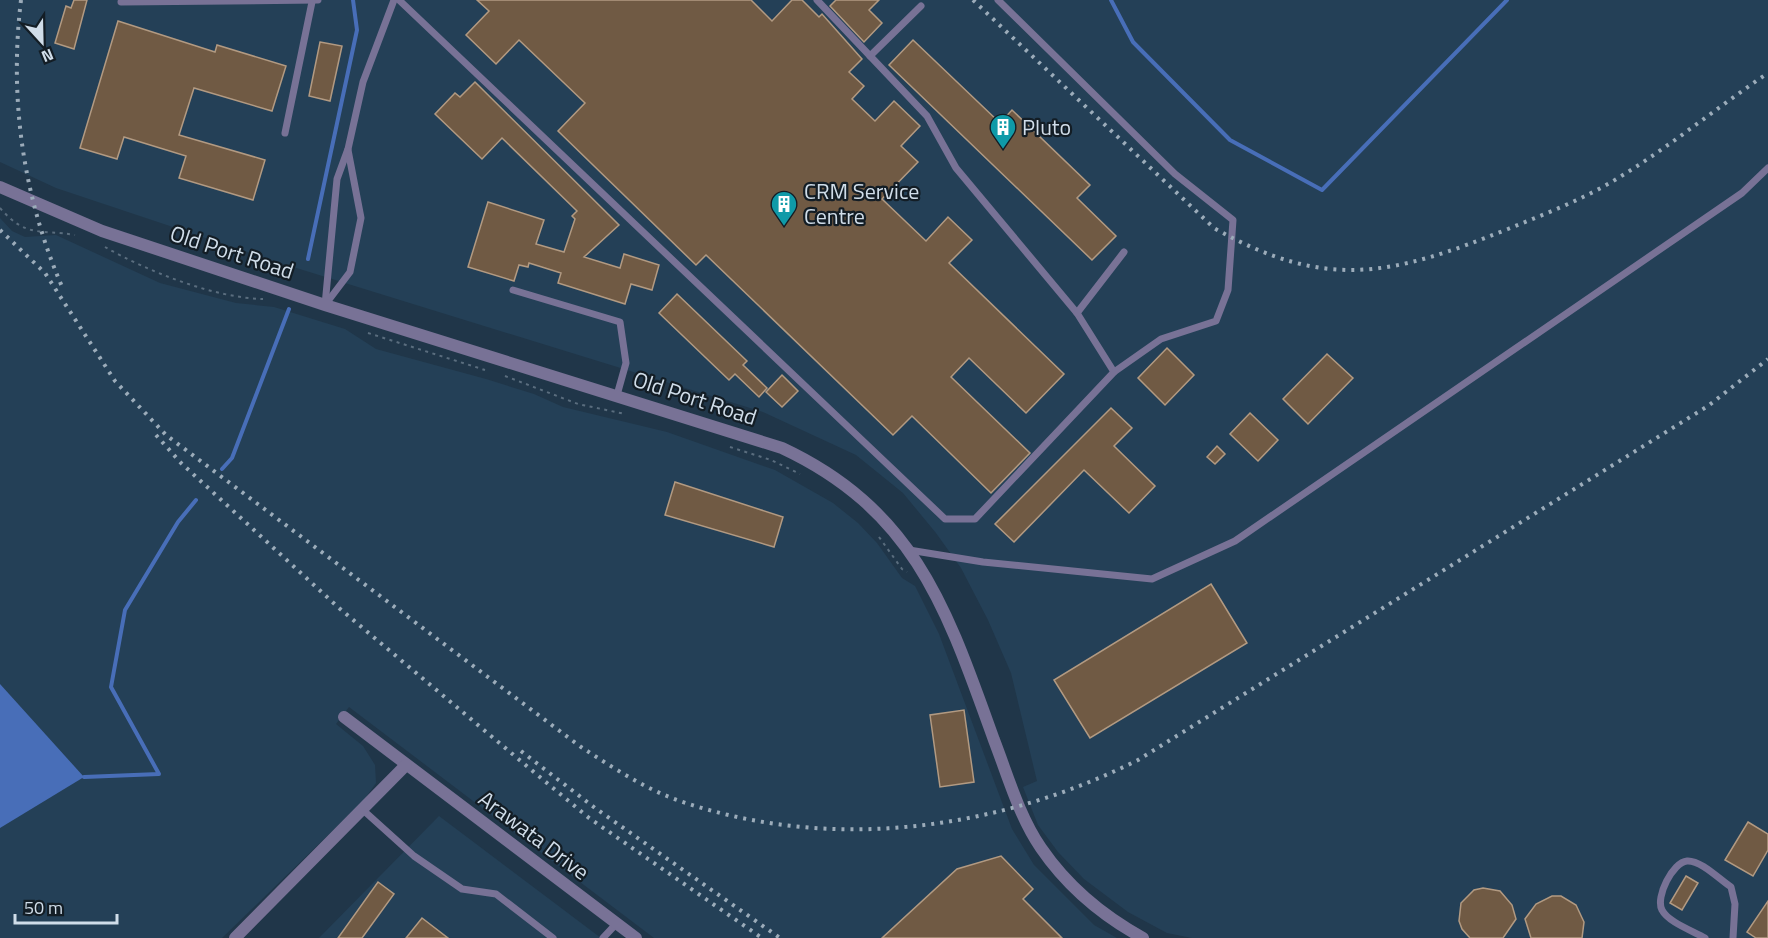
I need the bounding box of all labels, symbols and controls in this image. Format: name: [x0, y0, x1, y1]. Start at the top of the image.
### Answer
north arrow: [12, 12, 72, 72]
text: N: [38, 43, 57, 69]
place label: Pluto: [1022, 110, 1071, 144]
building icon: Pluto: [988, 112, 1018, 150]
place label: CRM Service Centre: [804, 174, 919, 233]
building icon: CRM Service Centre: [769, 189, 799, 227]
street label: Old Port Road: [166, 216, 298, 288]
street label: Old Port Road: [629, 362, 761, 434]
street label: Arawata Drive: [471, 782, 597, 888]
scale bar: [15, 887, 117, 925]
text: 50 m: [24, 894, 63, 921]

